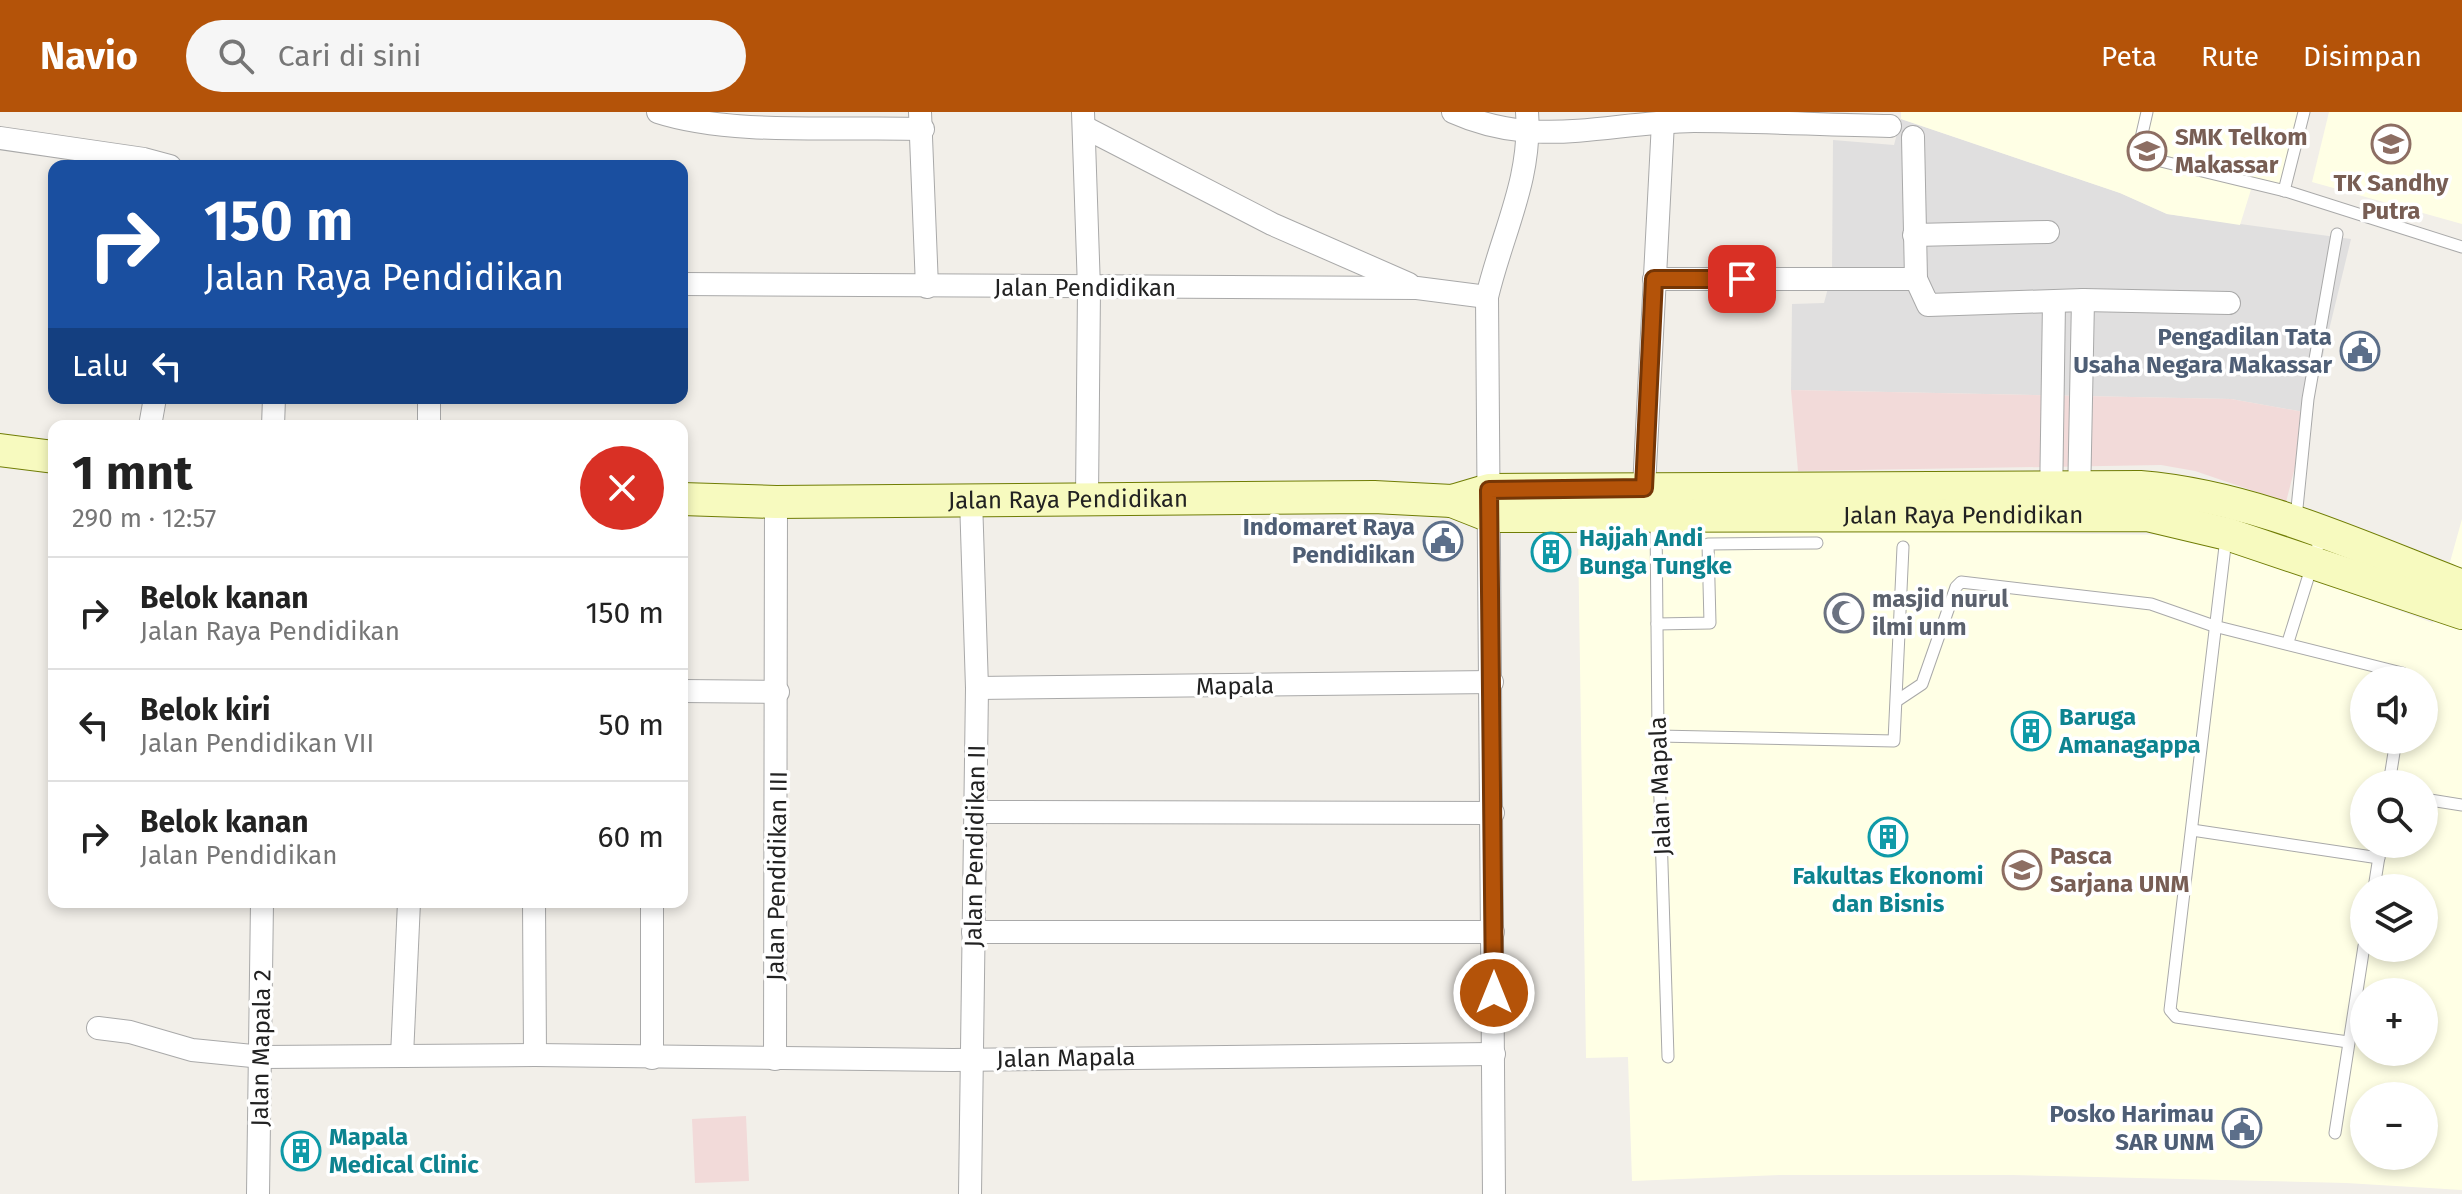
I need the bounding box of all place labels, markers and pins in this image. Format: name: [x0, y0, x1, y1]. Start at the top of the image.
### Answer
place label: SMK Telkom Makassar: [2175, 123, 2307, 179]
school or university icon: TK Sandhy Putra: [2370, 123, 2412, 165]
school or university icon: SMK Telkom Makassar: [2126, 130, 2168, 172]
place label: TK Sandhy Putra: [2333, 169, 2449, 225]
pin: [1708, 245, 1776, 313]
place label: Pengadilan Tata Usaha Negara Makassar: [2073, 323, 2332, 379]
public building icon: Pengadilan Tata Usaha Negara Makassar: [2339, 330, 2381, 372]
place label: Indomaret Raya Pendidikan: [1243, 513, 1415, 569]
public building icon: Indomaret Raya Pendidikan: [1422, 520, 1464, 562]
place label: Hajjah Andi Bunga Tungke: [1579, 524, 1732, 580]
building icon: Hajjah Andi Bunga Tungke: [1530, 531, 1572, 573]
place label: masjid nurul ilmi unm: [1872, 585, 2009, 641]
mosque icon: masjid nurul ilmi unm: [1823, 592, 1865, 634]
place label: Baruga Amanagappa: [2058, 703, 2201, 759]
building icon: Baruga Amanagappa: [2010, 710, 2052, 752]
building icon: Fakultas Ekonomi dan Bisnis: [1867, 816, 1909, 858]
place label: Pasca Sarjana UNM: [2050, 842, 2189, 898]
school or university icon: Pasca Sarjana UNM: [2001, 849, 2043, 891]
place label: Fakultas Ekonomi dan Bisnis: [1793, 862, 1983, 918]
place label: Posko Harimau SAR UNM: [2049, 1100, 2214, 1156]
public building icon: Posko Harimau SAR UNM: [2221, 1107, 2263, 1149]
place label: Mapala Medical Clinic: [329, 1123, 479, 1179]
building icon: Mapala Medical Clinic: [280, 1130, 322, 1172]

